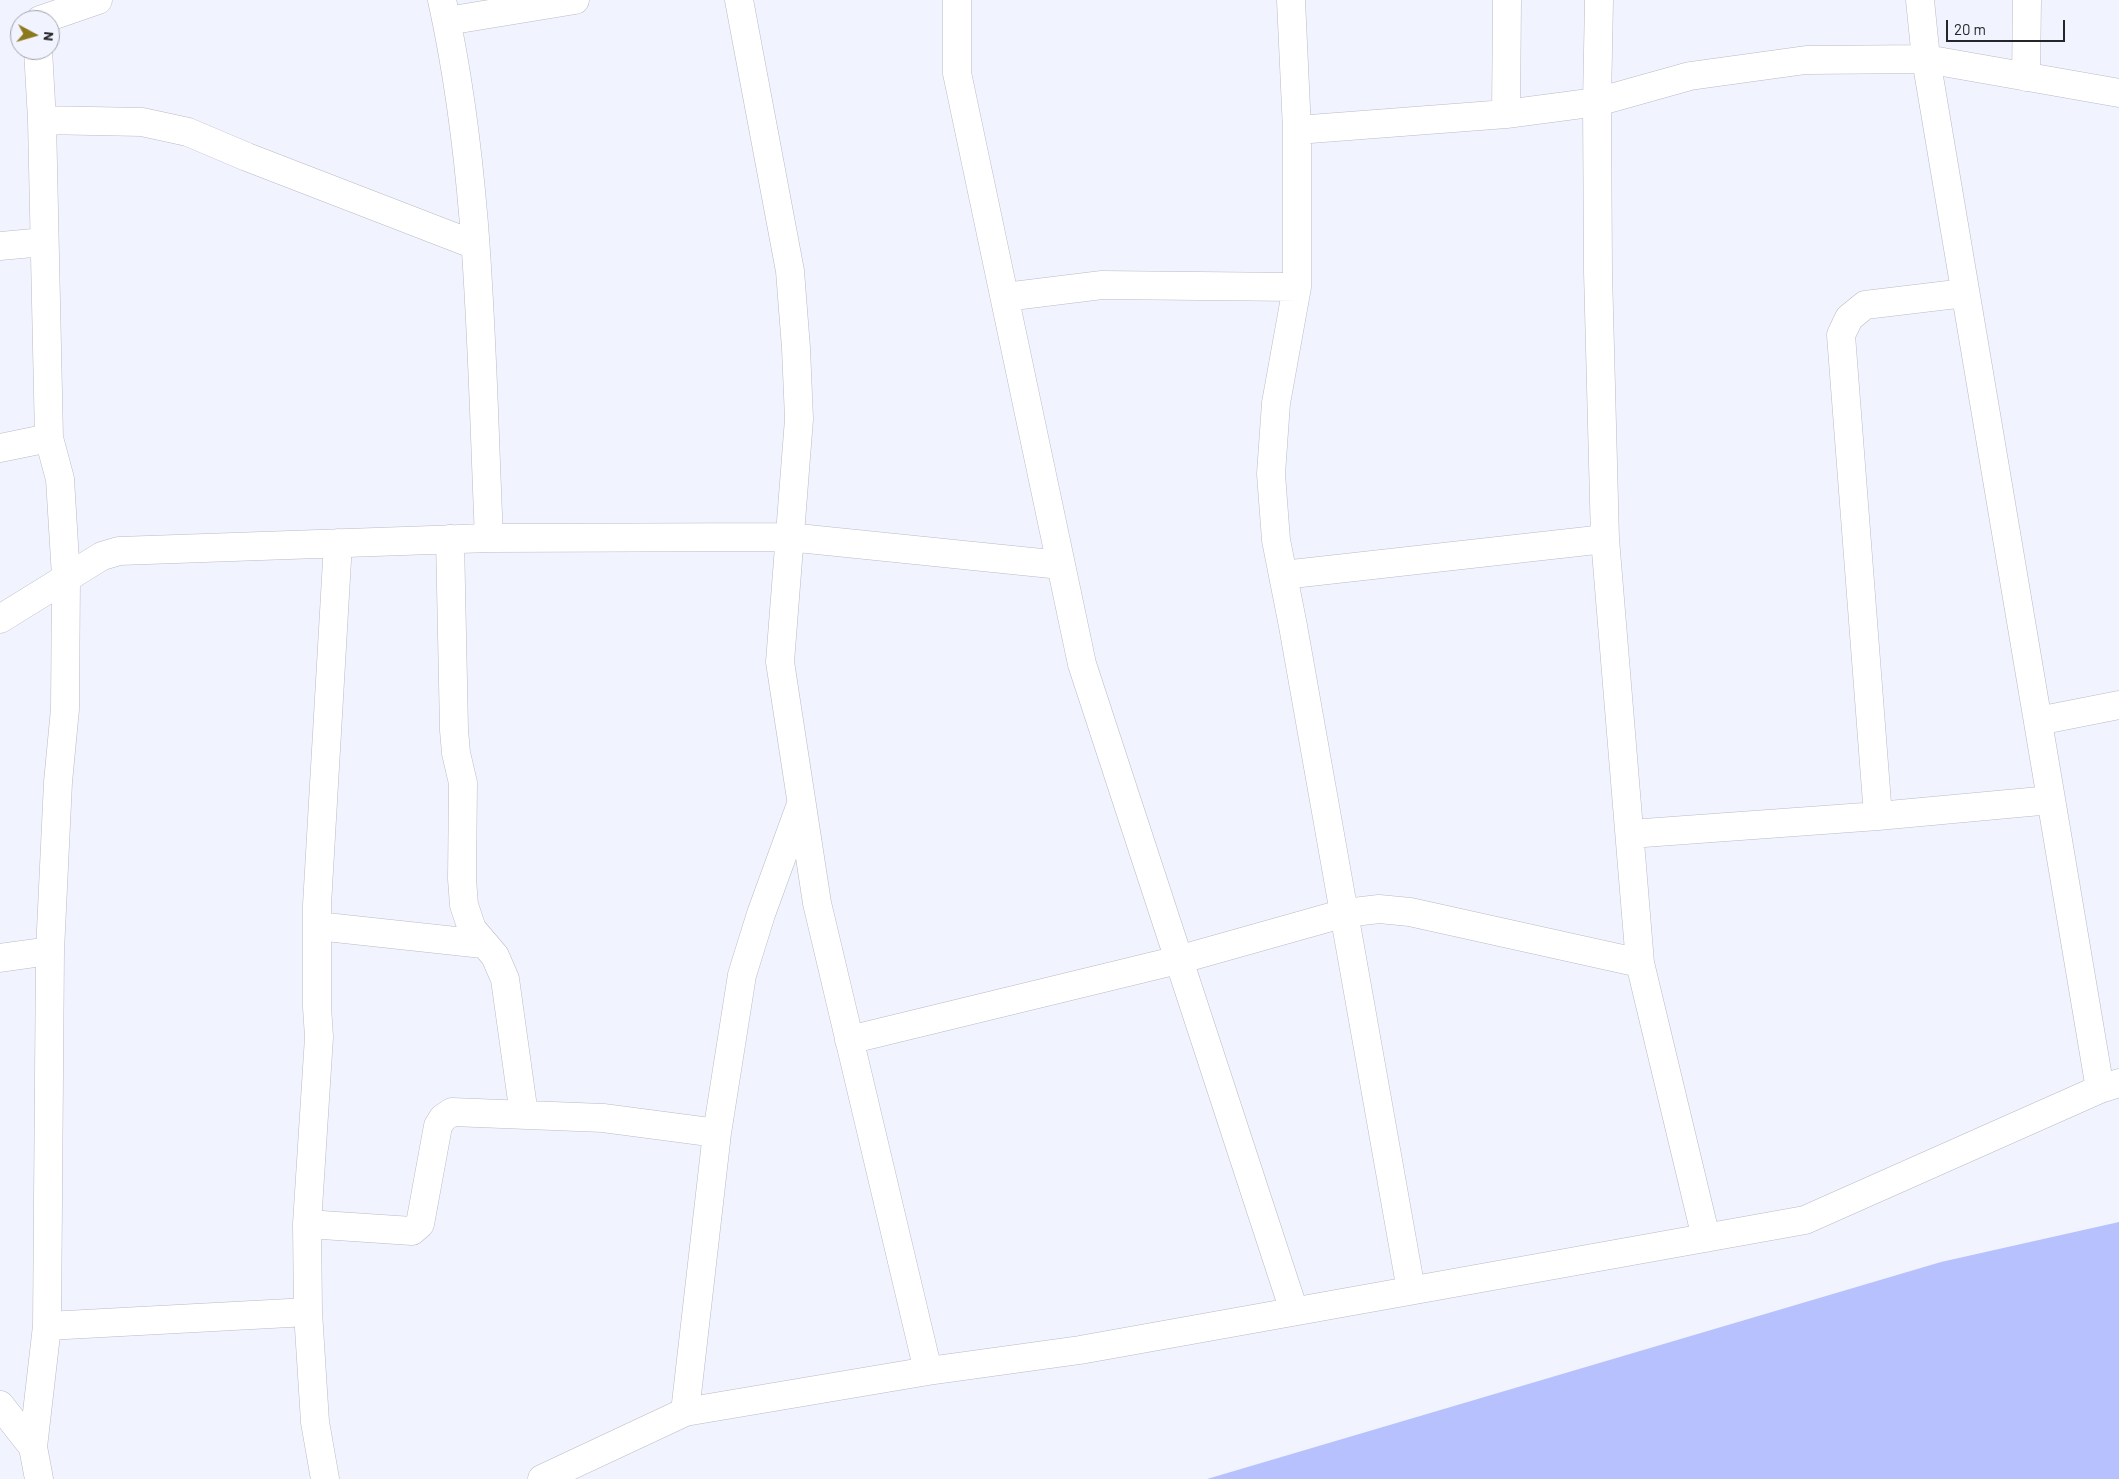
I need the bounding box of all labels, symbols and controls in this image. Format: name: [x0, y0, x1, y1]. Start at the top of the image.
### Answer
north arrow: [10, 10, 60, 60]
scale bar: [1949, 10, 2068, 42]
text: 20 m: [1954, 20, 1986, 38]
text: N: [40, 31, 58, 42]

